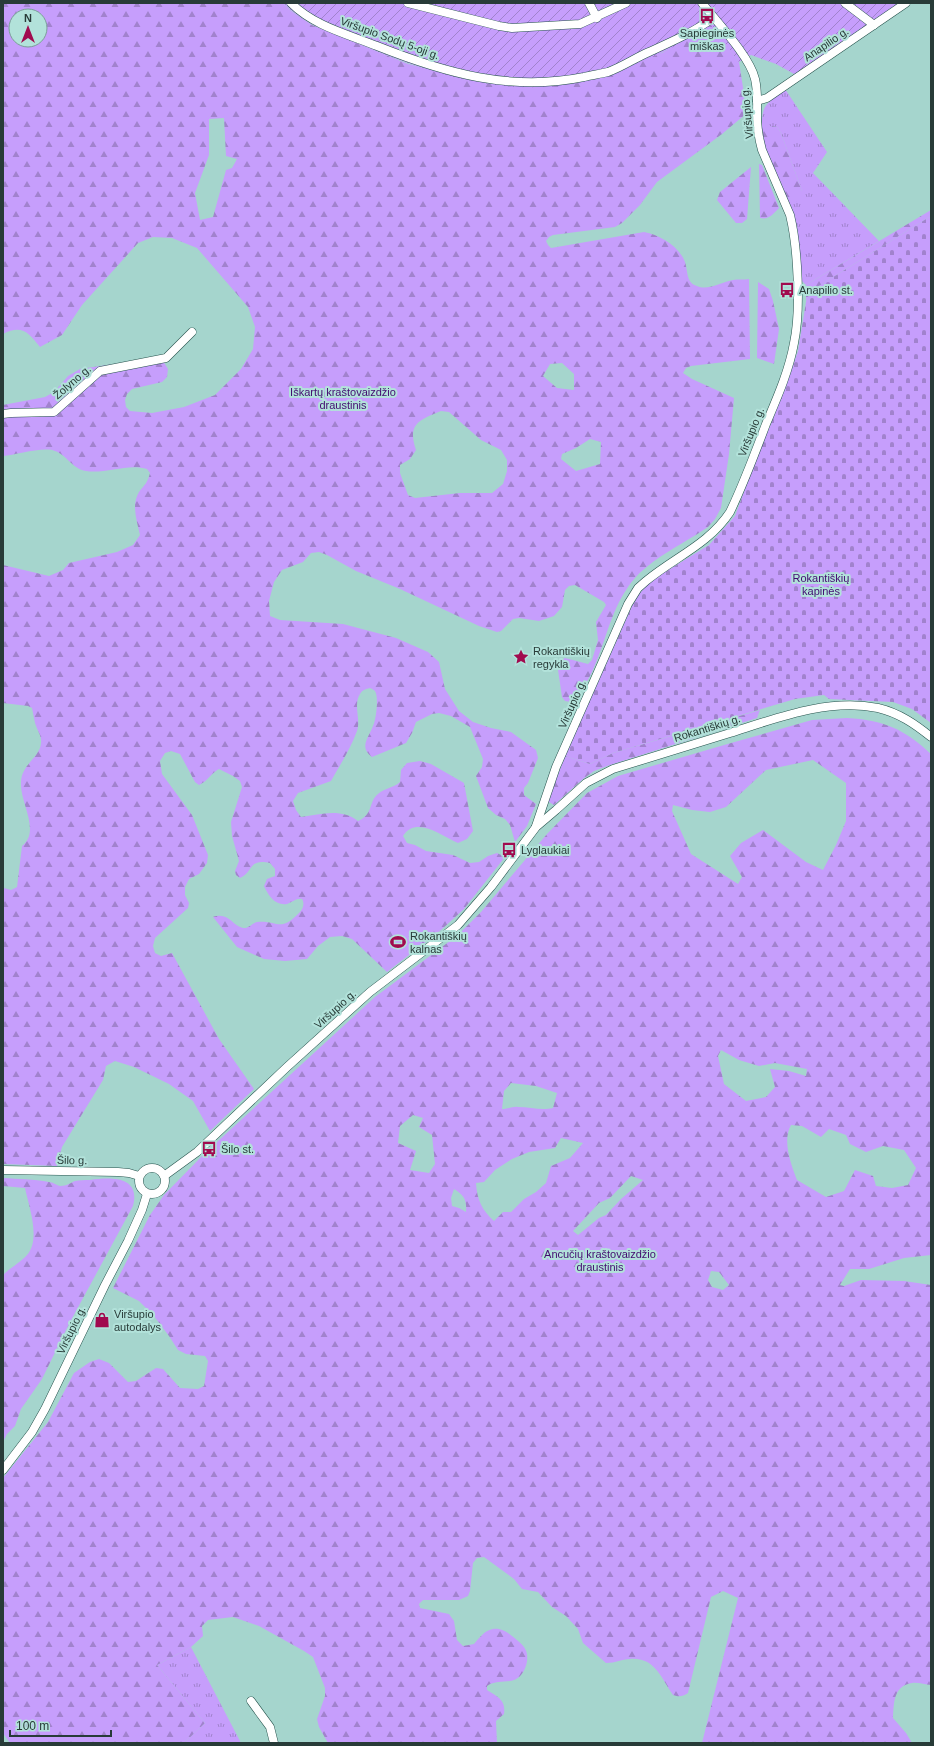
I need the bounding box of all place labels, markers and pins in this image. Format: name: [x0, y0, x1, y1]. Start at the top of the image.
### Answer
bus stop icon: Sapieginės miškas: [698, 7, 716, 25]
place label: Sapieginės miškas: [680, 27, 735, 52]
bus stop icon: Anapilio st.: [778, 281, 796, 299]
place label: Anapilio st.: [799, 284, 853, 296]
place label: Rokantiškių regykla: [533, 645, 590, 670]
place icon: Rokantiškių regykla: [512, 648, 530, 666]
bus stop icon: Lyglaukiai: [500, 841, 518, 859]
place label: Lyglaukiai: [521, 844, 570, 856]
place label: Rokantiškių kalnas: [410, 930, 467, 955]
sports icon: Rokantiškių kalnas: [389, 933, 407, 951]
bus stop icon: Šilo st.: [200, 1140, 218, 1158]
place label: Šilo st.: [221, 1143, 254, 1155]
place label: Viršupio autodalys: [114, 1308, 162, 1333]
shop icon: Viršupio autodalys: [93, 1311, 111, 1329]

